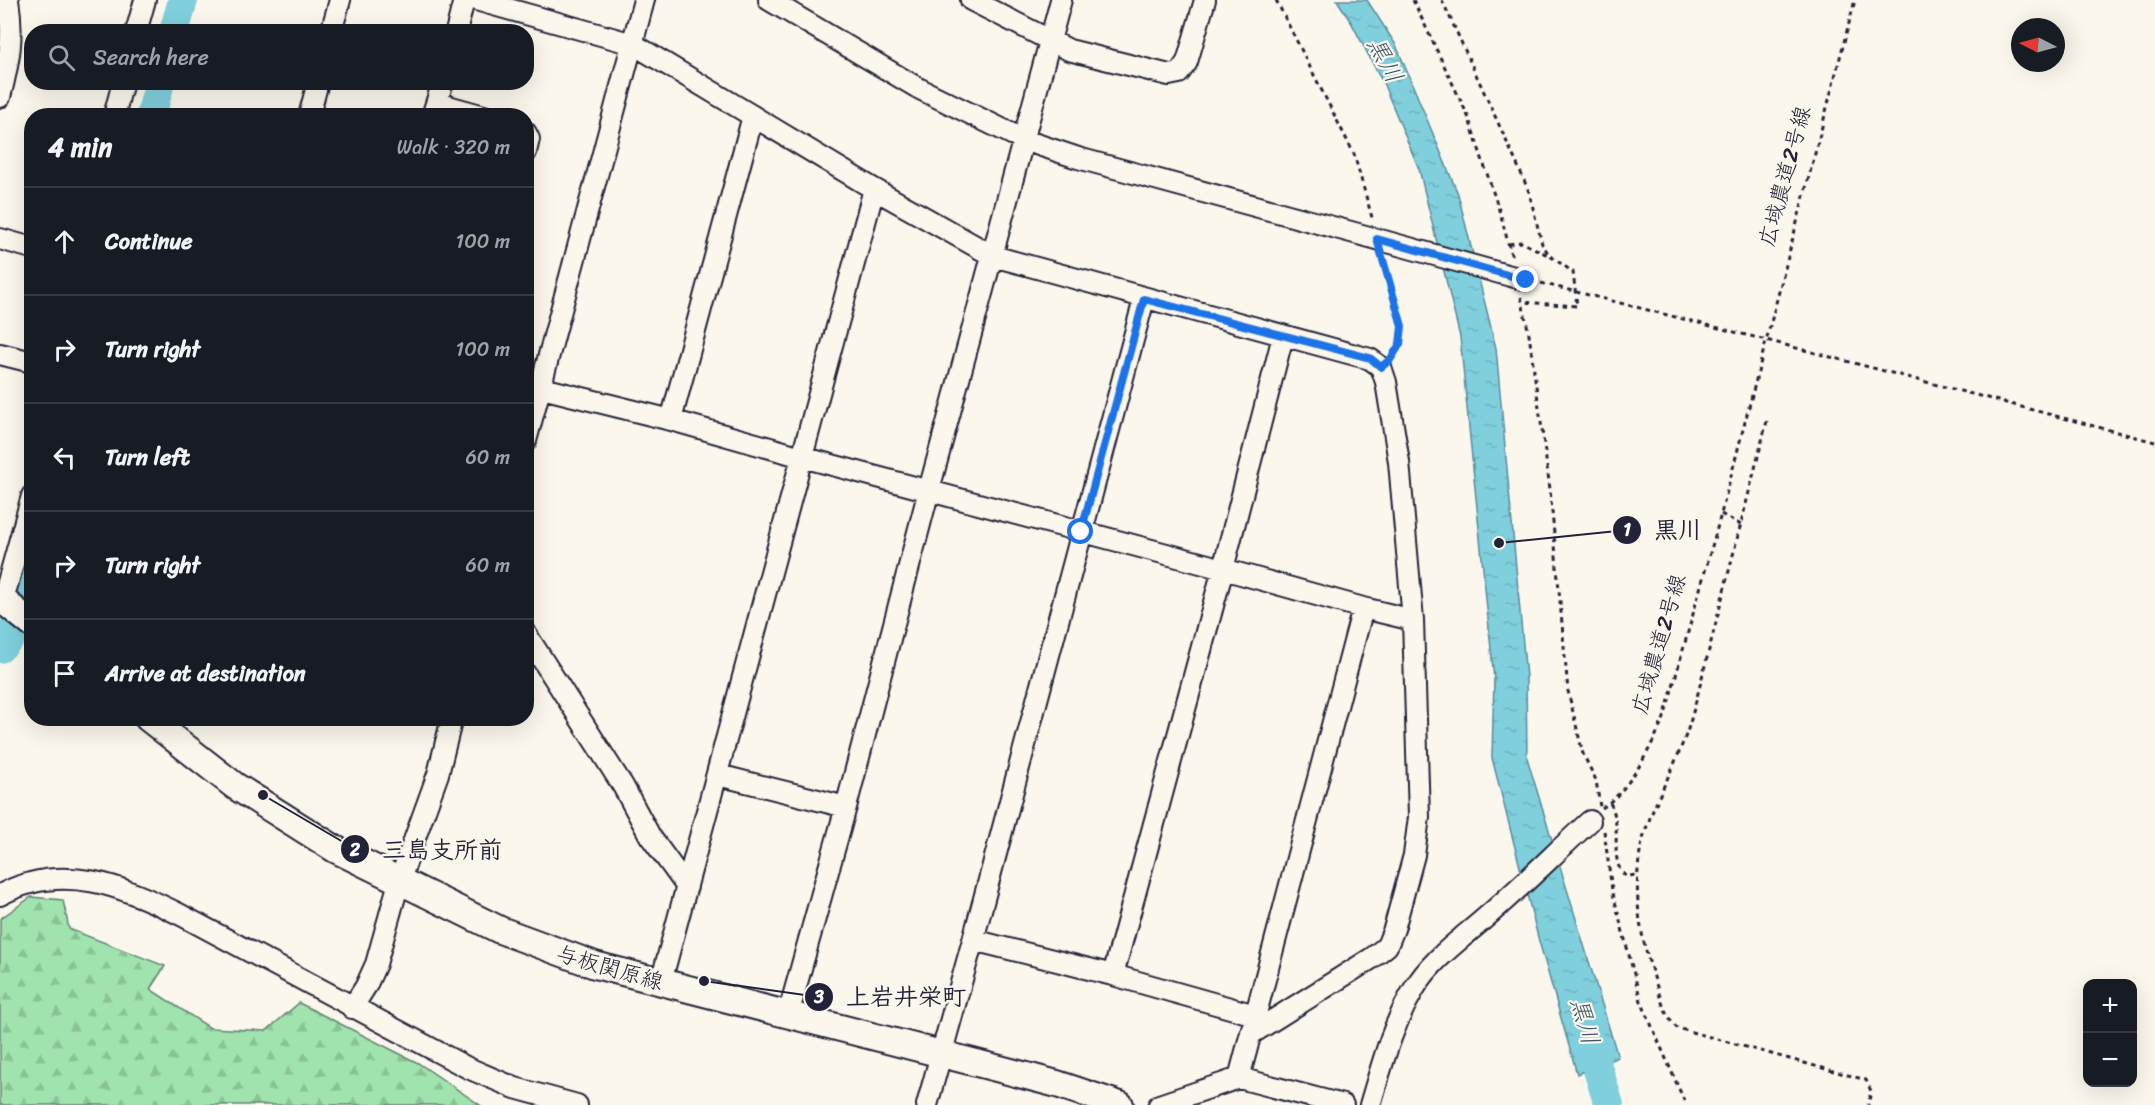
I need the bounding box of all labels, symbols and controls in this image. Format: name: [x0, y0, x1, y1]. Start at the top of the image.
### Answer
north arrow: [2011, 18, 2065, 72]
search box: [24, 24, 534, 90]
water label: 黒川: [1355, 29, 1415, 91]
text: Search here: [93, 38, 209, 77]
icon: search: [45, 41, 78, 74]
street label: 広域農道2号線: [1747, 101, 1822, 251]
text: 4 min: [48, 124, 112, 170]
text: Walk · 320 m: [397, 130, 510, 165]
text: Continue: [105, 222, 193, 261]
text: 100 m: [456, 224, 510, 259]
icon: ahead: [48, 225, 81, 258]
route end: [1512, 266, 1538, 292]
text: Turn right: [105, 330, 200, 369]
text: 100 m: [456, 332, 510, 367]
icon: right: [48, 333, 81, 366]
text: Turn left: [105, 438, 190, 477]
text: 60 m: [465, 440, 510, 475]
icon: left: [48, 441, 81, 474]
callout: 黒川: [1612, 509, 1714, 551]
text: 黒川: [1654, 509, 1702, 551]
text: 1: [1623, 514, 1631, 546]
route start: [1067, 518, 1093, 544]
text: Turn right: [105, 546, 200, 585]
text: 60 m: [465, 548, 510, 583]
icon: right: [48, 549, 81, 582]
street label: 広域農道2号線: [1620, 569, 1697, 719]
text: Arrive at destination: [105, 654, 306, 693]
icon: arrive: [48, 657, 81, 690]
callout: 三島支所前: [340, 828, 514, 870]
text: 三島支所前: [382, 829, 502, 871]
text: 2: [349, 834, 361, 866]
street label: 与板関原線: [552, 934, 668, 1001]
callout: 上岩井栄町: [804, 976, 978, 1018]
text: 上岩井栄町: [846, 976, 966, 1018]
map controls: [2083, 979, 2137, 1087]
button: +: [2083, 979, 2137, 1033]
text: 3: [813, 981, 824, 1013]
water label: 黒川: [1558, 992, 1612, 1050]
button: −: [2083, 1033, 2137, 1087]

